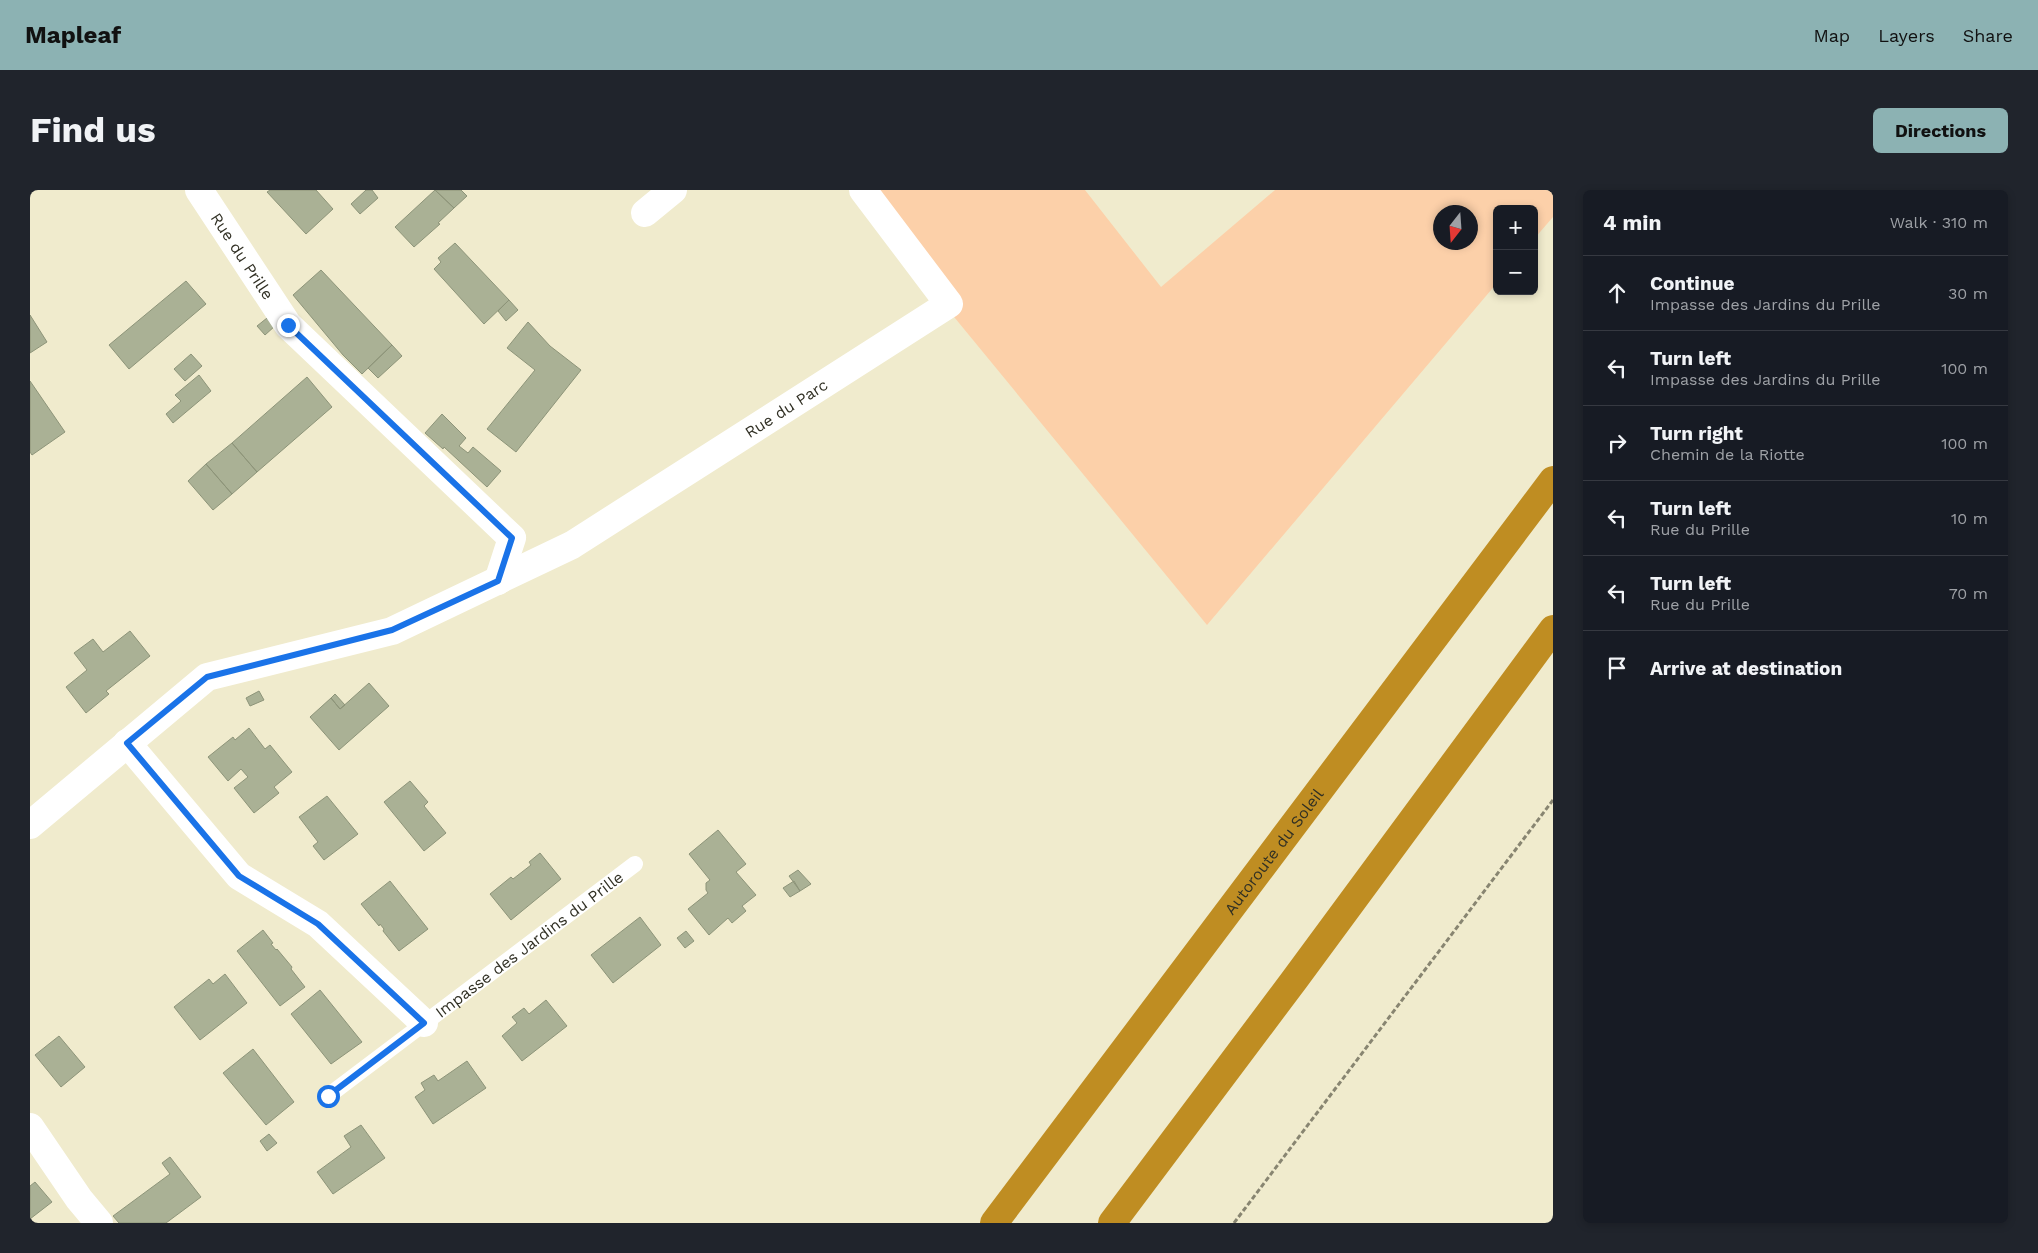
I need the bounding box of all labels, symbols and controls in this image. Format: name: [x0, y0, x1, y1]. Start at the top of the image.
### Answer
text: Mapleaf: [25, 21, 121, 49]
text: Map: [1813, 25, 1850, 46]
text: Layers: [1878, 25, 1935, 46]
text: Share: [1963, 25, 2013, 46]
button: Directions: [1873, 108, 2008, 153]
text: Find us: [30, 109, 156, 151]
north arrow: [1433, 205, 1478, 250]
map controls: [1493, 205, 1538, 295]
button: +: [1493, 205, 1538, 250]
street label: Rue du Prille: [207, 209, 278, 303]
text: 4 min: [1603, 210, 1661, 235]
text: Walk · 310 m: [1890, 213, 1988, 232]
button: −: [1493, 250, 1538, 295]
text: Continue: [1650, 272, 1734, 295]
icon: ahead: [1603, 279, 1631, 307]
text: 30 m: [1948, 284, 1988, 303]
text: Impasse des Jardins du Prille: [1650, 295, 1880, 314]
route end: [277, 314, 300, 337]
text: Turn left: [1650, 347, 1731, 370]
icon: left: [1603, 354, 1631, 382]
text: 100 m: [1941, 359, 1988, 378]
text: Impasse des Jardins du Prille: [1650, 370, 1880, 389]
street label: Rue du Parc: [741, 375, 831, 442]
text: Turn right: [1650, 422, 1743, 445]
icon: right: [1603, 429, 1631, 457]
text: 100 m: [1941, 434, 1988, 453]
text: Chemin de la Riotte: [1650, 445, 1805, 464]
text: Turn left: [1650, 497, 1731, 520]
icon: left: [1603, 504, 1631, 532]
text: 10 m: [1951, 509, 1988, 528]
text: Rue du Prille: [1650, 520, 1750, 539]
text: Turn left: [1650, 572, 1731, 595]
icon: left: [1603, 579, 1631, 607]
text: 70 m: [1949, 584, 1988, 603]
text: Rue du Prille: [1650, 595, 1750, 614]
icon: arrive: [1603, 654, 1631, 682]
text: Arrive at destination: [1650, 657, 1842, 680]
street label: Autoroute du Soleil: [1221, 785, 1327, 918]
street label: Impasse des Jardins du Prille: [432, 867, 627, 1022]
route start: [317, 1085, 340, 1108]

